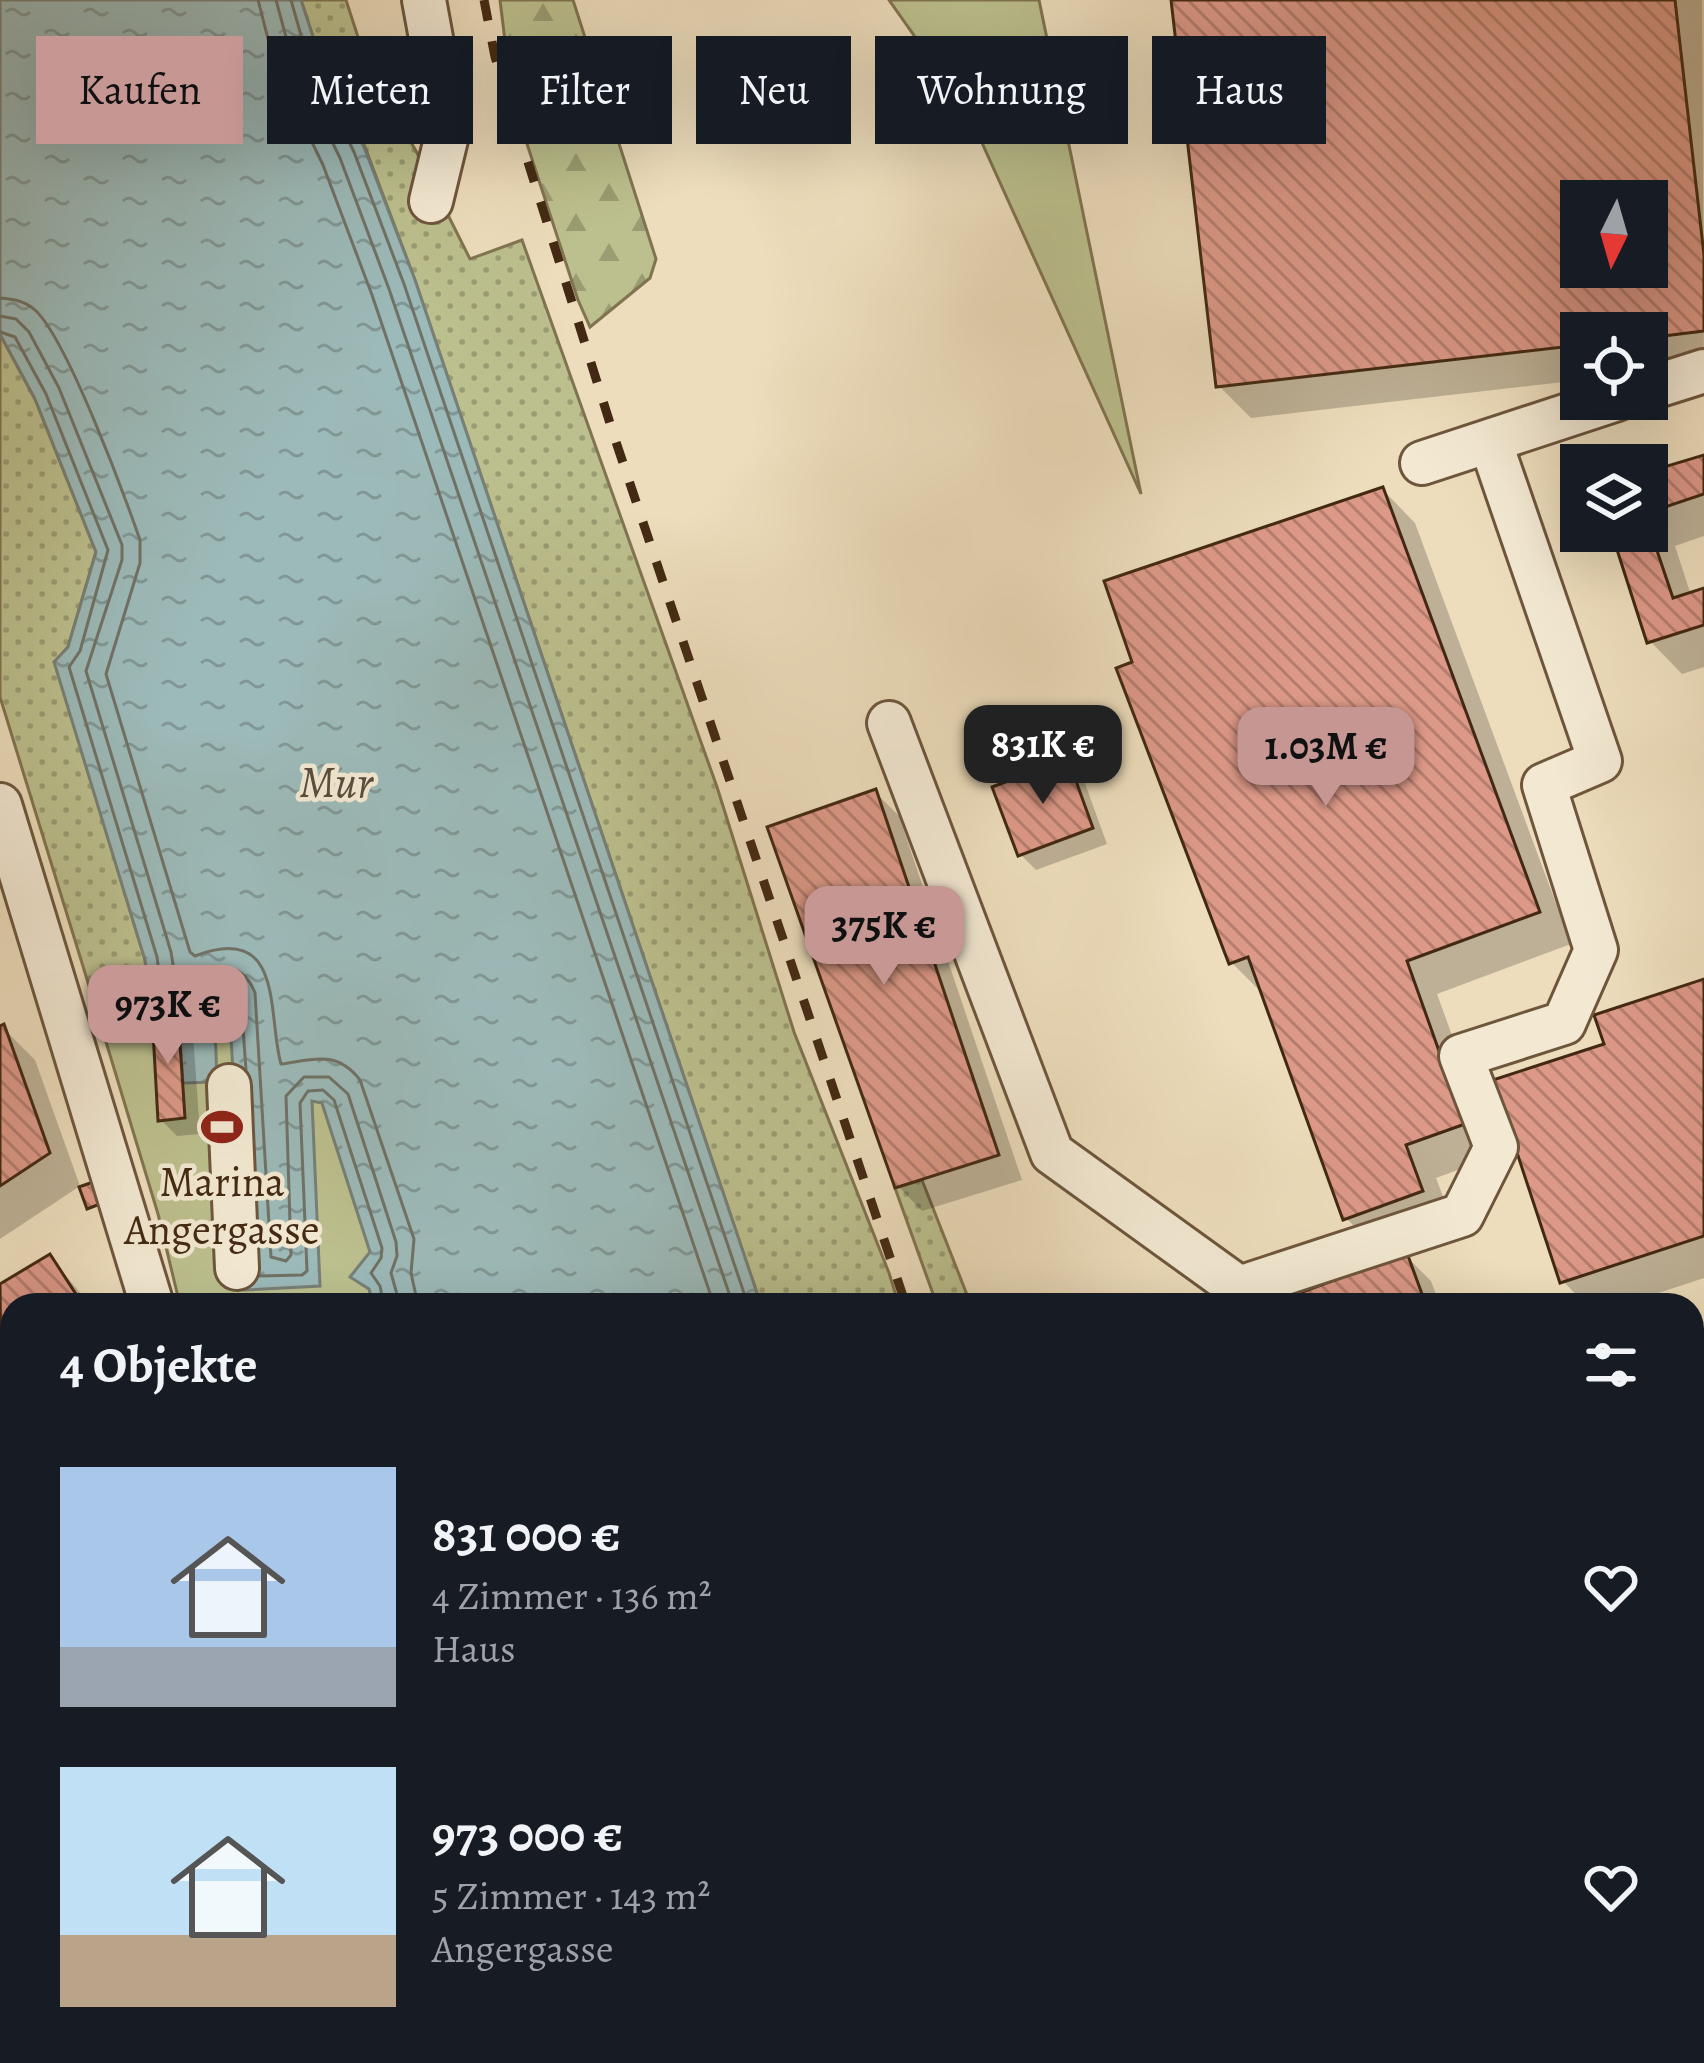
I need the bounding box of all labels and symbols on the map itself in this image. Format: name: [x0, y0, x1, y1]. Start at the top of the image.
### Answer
north arrow: [1560, 180, 1668, 288]
pin: 831K €: [945, 705, 1141, 807]
pin: 1.03M €: [1215, 707, 1437, 809]
water label: Mur: [299, 751, 374, 813]
pin: 375K €: [786, 886, 982, 988]
pin: 973K €: [70, 965, 266, 1067]
sports icon: Marina Angergasse: [199, 1104, 245, 1150]
place label: Marina Angergasse: [123, 1153, 320, 1258]

